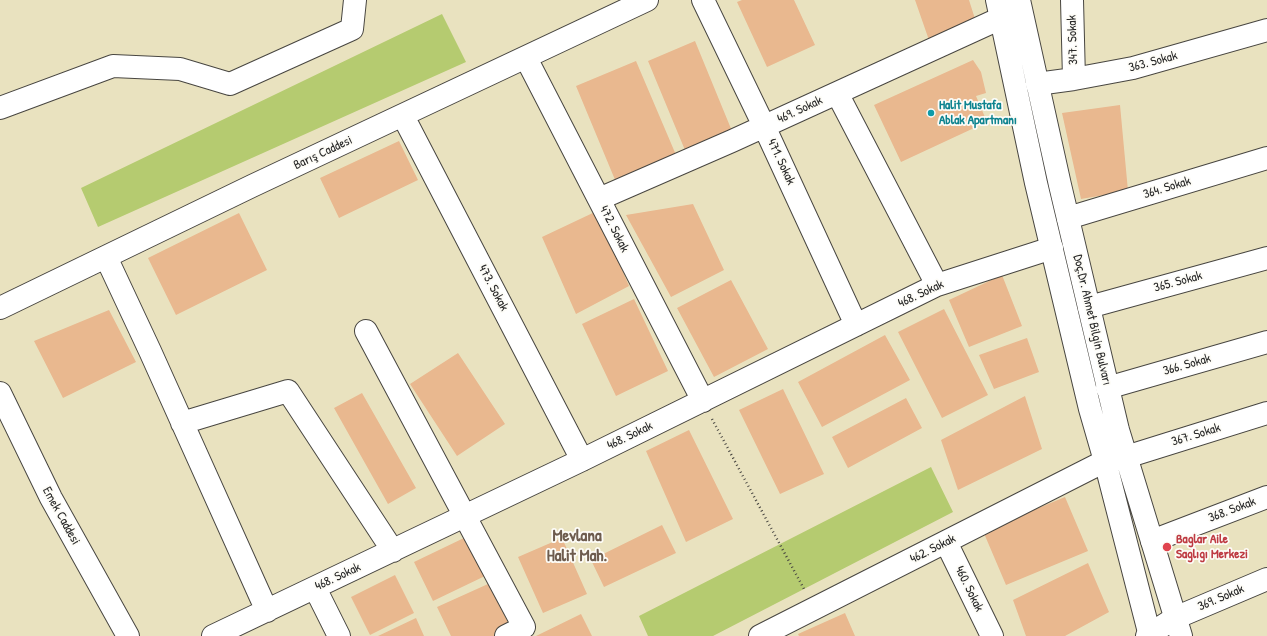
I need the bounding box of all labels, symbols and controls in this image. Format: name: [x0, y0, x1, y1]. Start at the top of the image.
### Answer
street label: 347. Sokak: [1064, 15, 1082, 65]
street label: 363. Sokak: [1127, 48, 1179, 76]
street label: 469. Sokak: [775, 93, 825, 127]
place label: Halit Mustafa Ablak Apartmanı: [939, 98, 1017, 129]
marker: Halit Mustafa Ablak Apartmanı: [926, 108, 936, 118]
street label: Barış Caddesi: [291, 133, 355, 173]
street label: 471. Sokak: [764, 137, 798, 187]
street label: 364. Sokak: [1141, 173, 1193, 203]
street label: 472. Sokak: [596, 203, 632, 255]
street label: Doç.Dr. Ahmet Bilgin Bulvarı: [1069, 253, 1115, 387]
street label: 473. Sokak: [474, 262, 512, 314]
street label: 365. Sokak: [1152, 268, 1204, 296]
street label: 468. Sokak: [896, 277, 946, 311]
street label: 366. Sokak: [1161, 351, 1213, 379]
street label: 468. Sokak: [605, 418, 655, 454]
street label: 367. Sokak: [1170, 420, 1222, 450]
street label: Emek Caddesi: [39, 484, 83, 548]
street label: 368. Sokak: [1206, 494, 1258, 526]
district label: Mevlana Halit Mah.: [547, 526, 607, 566]
street label: 462. Sokak: [908, 531, 958, 567]
place label: Baglar Aile Saglıgı Merkezi: [1176, 532, 1248, 563]
marker: Baglar Aile Saglıgı Merkezi: [1161, 541, 1173, 553]
street label: 468. Sokak: [313, 560, 363, 594]
street label: 460. Sokak: [951, 564, 987, 614]
street label: 369. Sokak: [1196, 581, 1246, 615]

